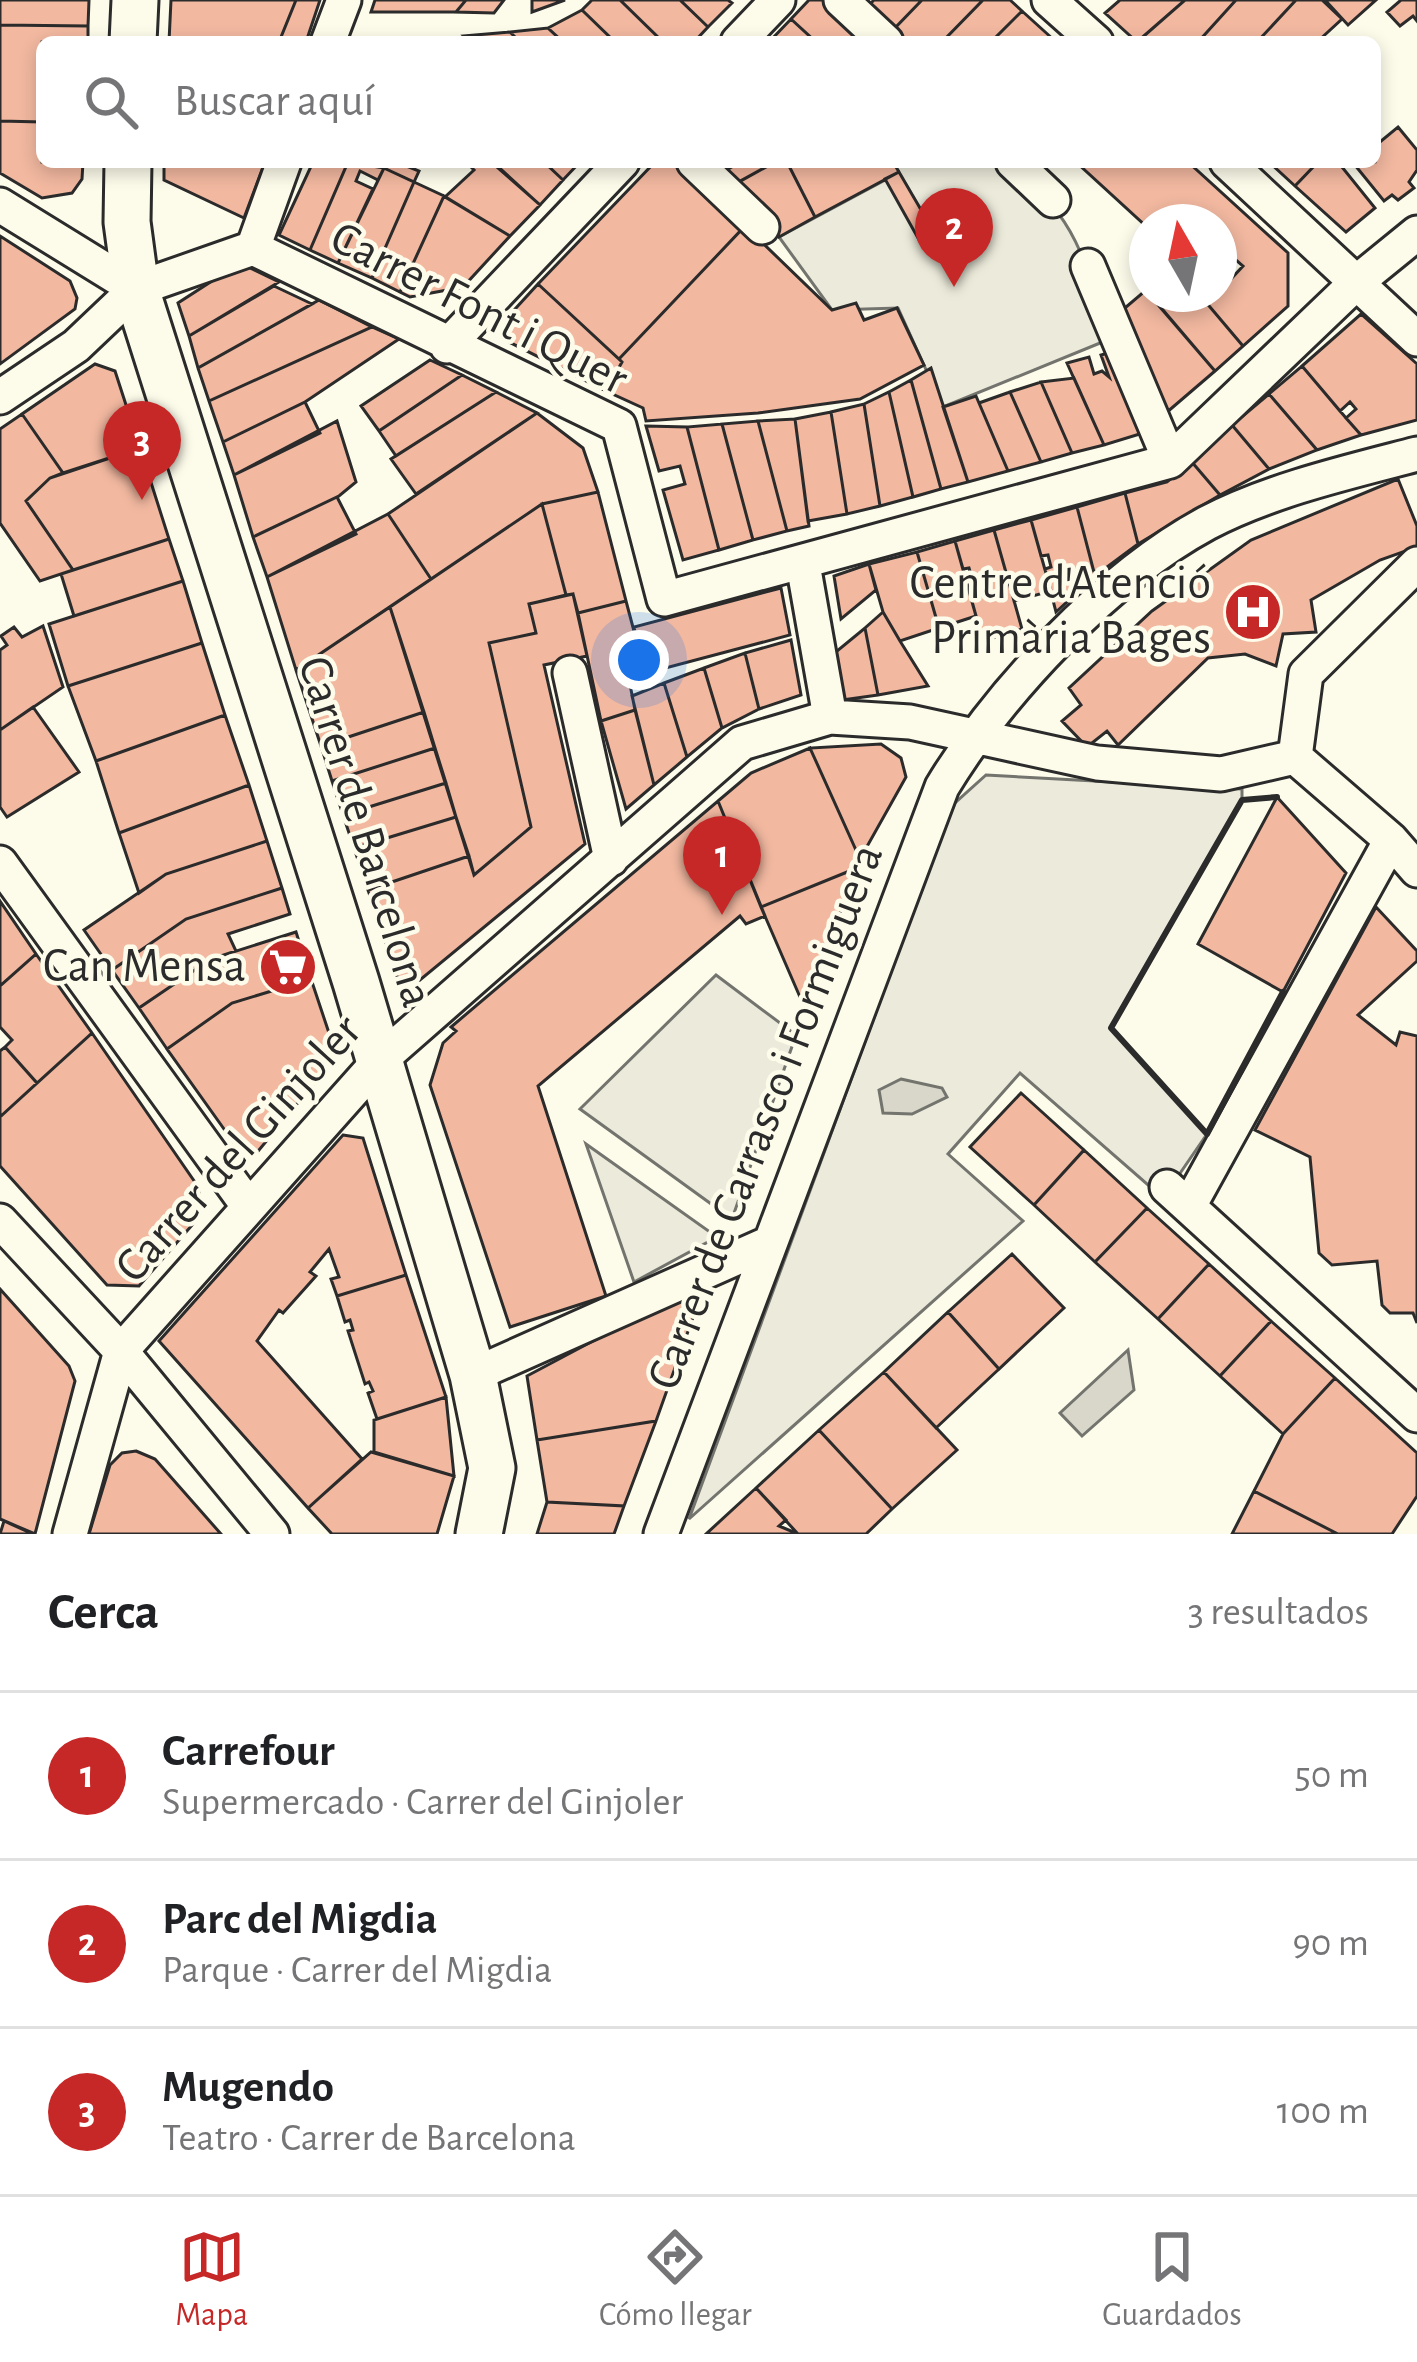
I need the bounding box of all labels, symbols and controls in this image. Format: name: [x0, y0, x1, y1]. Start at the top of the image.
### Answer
search box: [36, 36, 1381, 168]
icon: search: [78, 69, 144, 135]
text: Buscar aquí: [174, 79, 374, 124]
pin: 2: [915, 188, 993, 287]
north arrow: [1129, 204, 1237, 312]
street label: Carrer Font i Quer: [323, 214, 635, 405]
pin: 3: [103, 401, 181, 500]
place label: Centre d'Atenció Primària Bages: [910, 560, 1211, 663]
hospital icon: Centre d'Atenció Primària Bages: [1222, 581, 1284, 643]
your location: [609, 630, 669, 690]
street label: Carrer de Barcelona: [289, 651, 441, 1013]
pin: 1: [683, 816, 761, 915]
street label: Carrer de Carrasco i Formiguera: [640, 838, 892, 1396]
supermarket icon: Can Mensa: [257, 936, 319, 998]
place label: Can Mensa: [43, 943, 246, 991]
street label: Carrer del Ginjoler: [107, 1006, 371, 1292]
text: Cerca: [48, 1587, 159, 1638]
text: 3 resultados: [1188, 1593, 1369, 1632]
text: Carrefour: [162, 1729, 335, 1774]
text: 1: [80, 1756, 94, 1795]
text: 50 m: [1294, 1756, 1369, 1795]
text: Supermercado · Carrer del Ginjoler: [162, 1783, 683, 1822]
text: Parc del Migdia: [162, 1897, 437, 1942]
text: 2: [78, 1924, 96, 1963]
text: 90 m: [1292, 1924, 1369, 1963]
text: Parque · Carrer del Migdia: [162, 1951, 552, 1990]
text: Mugendo: [162, 2065, 334, 2110]
text: 3: [79, 2092, 95, 2131]
text: 100 m: [1277, 2092, 1369, 2131]
text: Teatro · Carrer de Barcelona: [162, 2119, 576, 2158]
tab: Mapa: [175, 2224, 248, 2336]
tab: Cómo llegar: [599, 2224, 752, 2336]
tab: Guardados: [1102, 2224, 1242, 2336]

